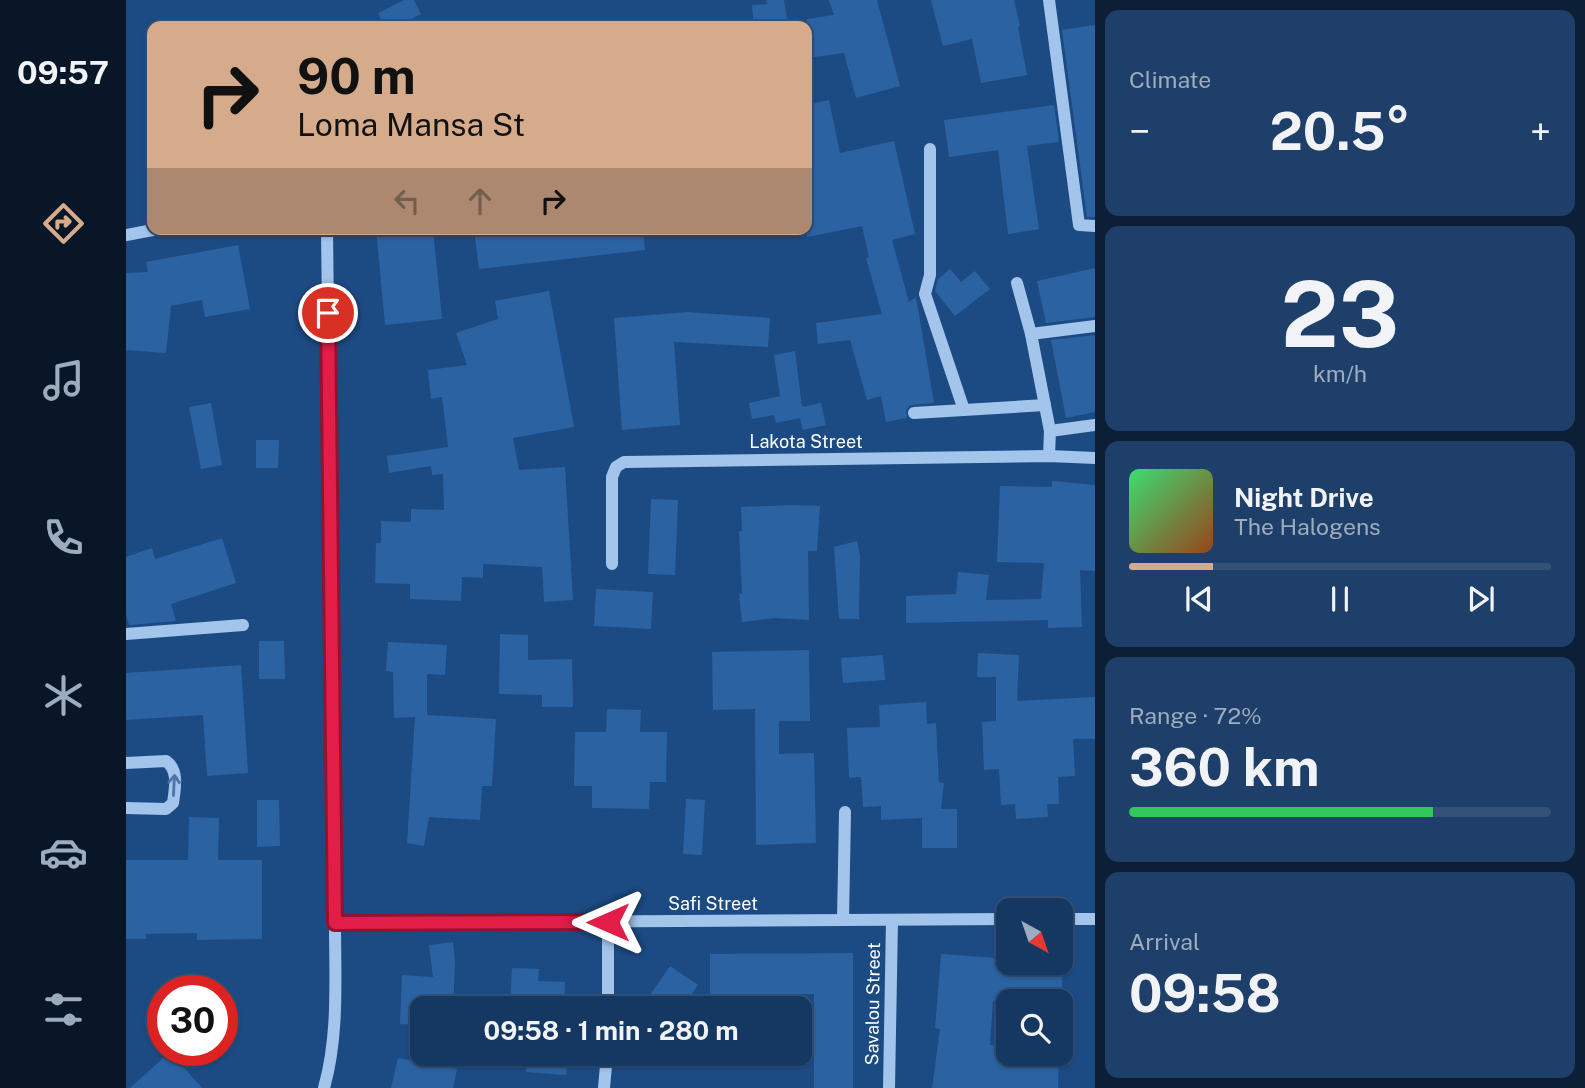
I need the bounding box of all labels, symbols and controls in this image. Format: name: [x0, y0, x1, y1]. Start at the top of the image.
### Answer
text: 90 m: [297, 47, 416, 105]
icon: right: [182, 49, 273, 140]
text: 09:57: [17, 54, 109, 91]
text: Climate: [1129, 66, 1211, 93]
text: 20.5°: [1270, 101, 1410, 162]
text: Loma Mansa St: [297, 106, 525, 143]
text: −: [1129, 109, 1150, 154]
text: +: [1530, 109, 1551, 154]
icon: left: [388, 182, 426, 220]
icon: ahead: [461, 182, 499, 220]
icon: right: [534, 182, 572, 220]
icon: directions: [39, 199, 88, 248]
text: 23: [1281, 261, 1399, 367]
pin: [298, 283, 358, 343]
icon: arrive: [309, 294, 347, 332]
icon: music: [39, 356, 88, 405]
text: km/h: [1313, 360, 1367, 387]
street label: Lakota Street: [749, 431, 863, 452]
text: Night Drive: [1234, 482, 1374, 513]
icon: phone: [39, 513, 88, 562]
text: The Halogens: [1234, 513, 1381, 540]
icon: previous: [1180, 580, 1218, 618]
icon: pause: [1321, 580, 1359, 618]
icon: next: [1462, 580, 1500, 618]
icon: climate: [39, 671, 88, 720]
text: Range · 72%: [1129, 702, 1262, 729]
text: 360 km: [1129, 737, 1320, 798]
one-way arrow: [168, 774, 181, 797]
icon: car: [39, 828, 88, 877]
position arrow: [571, 885, 645, 959]
street label: Safi Street: [668, 893, 758, 914]
north arrow: [996, 898, 1073, 975]
map controls: [996, 898, 1073, 1066]
text: Arrival: [1129, 928, 1200, 955]
street label: Savalou Street: [861, 942, 884, 1066]
text: 09:58: [1129, 963, 1281, 1024]
speed limit sign: 30: [147, 975, 238, 1066]
icon: filters: [39, 985, 88, 1034]
button: search: [996, 989, 1073, 1066]
text: 09:58 · 1 min · 280 m: [483, 1015, 739, 1046]

